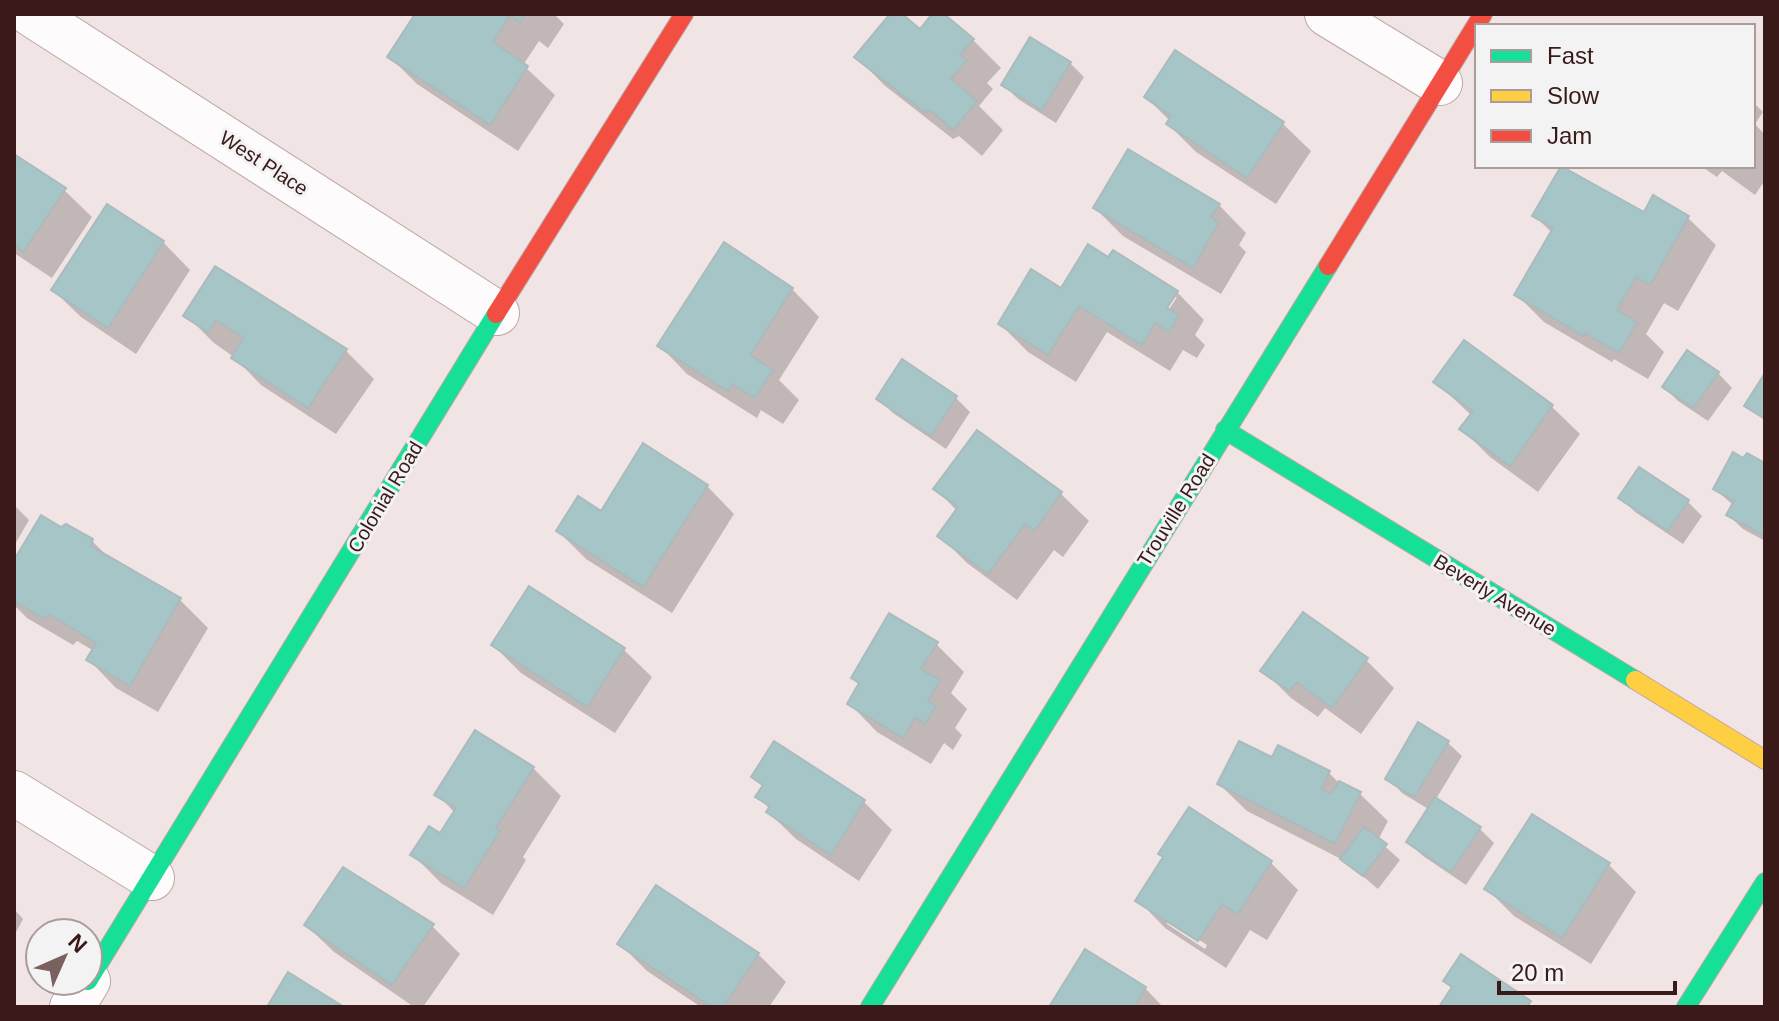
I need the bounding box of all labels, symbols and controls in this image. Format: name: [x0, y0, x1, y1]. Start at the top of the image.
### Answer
legend: [1475, 24, 1755, 168]
text: Fast: [1547, 42, 1594, 69]
text: Slow: [1547, 82, 1600, 109]
text: Jam: [1547, 122, 1592, 149]
street label: West Place: [216, 126, 312, 200]
street label: Colonial Road: [343, 437, 427, 557]
street label: Trouville Road: [1133, 450, 1219, 570]
street label: Beverly Avenue: [1430, 550, 1560, 640]
north arrow: [24, 917, 104, 997]
text: N: [63, 929, 92, 958]
scale bar: [1499, 945, 1675, 995]
text: 20 m: [1511, 959, 1564, 986]

